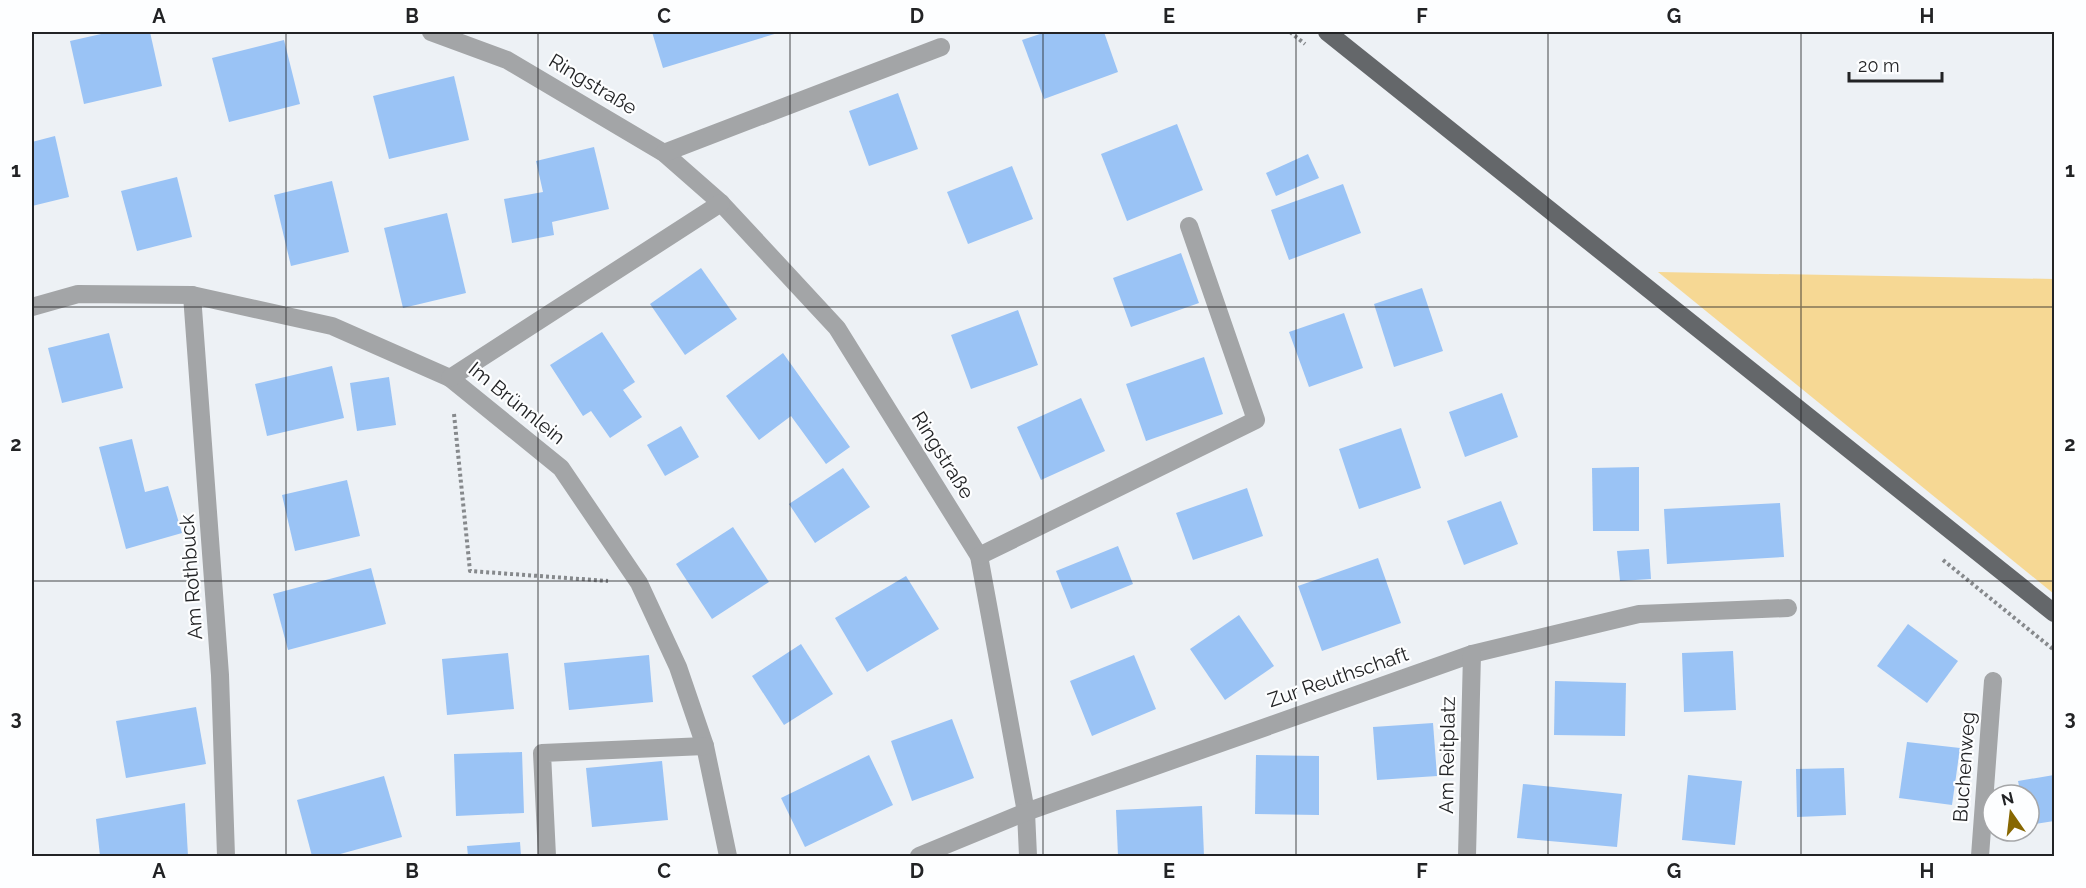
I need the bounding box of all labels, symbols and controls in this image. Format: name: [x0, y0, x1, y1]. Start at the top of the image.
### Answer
text: A: [152, 4, 166, 28]
text: B: [405, 4, 419, 28]
text: C: [657, 4, 671, 28]
text: D: [910, 4, 924, 28]
text: E: [1163, 4, 1175, 28]
text: F: [1416, 4, 1428, 28]
text: G: [1667, 4, 1681, 28]
text: H: [1920, 4, 1934, 28]
scale bar: [1849, 45, 1942, 83]
street label: Ringstraße: [545, 48, 642, 120]
text: 20 m: [1858, 55, 1900, 76]
text: 1: [11, 158, 21, 182]
text: 1: [2065, 158, 2075, 182]
street label: Im Brünnlein: [464, 357, 570, 449]
street label: Ringstraße: [907, 407, 979, 503]
text: 2: [10, 432, 22, 456]
text: 2: [2064, 432, 2076, 456]
street label: Am Rothbuck: [175, 513, 207, 641]
street label: Zur Reuthschaft: [1265, 642, 1412, 712]
street label: Am Reitplatz: [1434, 696, 1460, 814]
text: 3: [10, 706, 22, 730]
text: 3: [2064, 706, 2076, 730]
street label: Buchenweg: [1948, 711, 1980, 823]
north arrow: [1981, 783, 2041, 843]
text: N: [1999, 788, 2016, 810]
text: A: [152, 859, 166, 883]
text: B: [405, 859, 419, 883]
text: C: [657, 859, 671, 883]
text: D: [910, 859, 924, 883]
text: E: [1163, 859, 1175, 883]
text: F: [1416, 859, 1428, 883]
text: G: [1667, 859, 1681, 883]
text: H: [1920, 859, 1934, 883]

